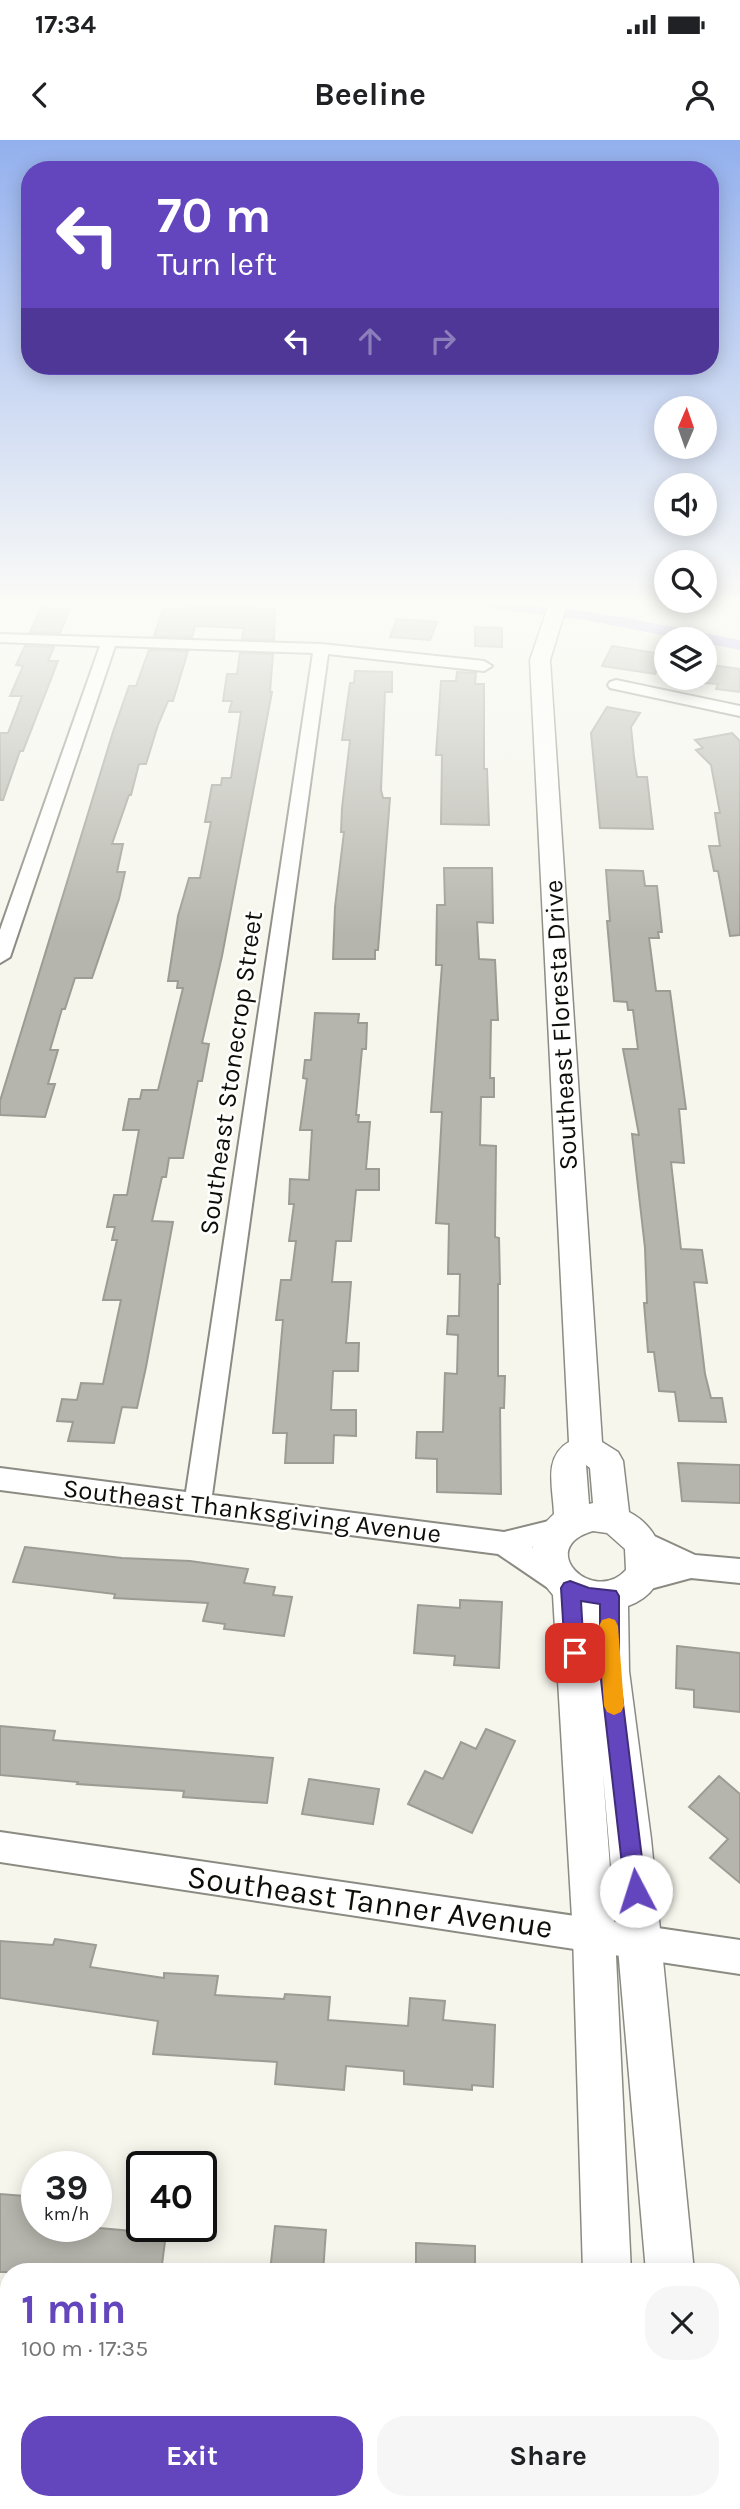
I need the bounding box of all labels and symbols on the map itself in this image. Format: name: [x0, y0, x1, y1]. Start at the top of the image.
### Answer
north arrow: [654, 396, 718, 458]
street label: Southeast Floresta Drive: [538, 879, 584, 1171]
street label: Southeast Stonecrop Street: [193, 909, 269, 1237]
street label: Southeast Thanksgiving Avenue: [61, 1472, 443, 1550]
pin: [545, 1623, 605, 1683]
position arrow: [599, 1854, 673, 1928]
street label: Southeast Tanner Avenue: [185, 1858, 555, 1946]
speed limit sign: 40: [126, 2151, 217, 2242]

